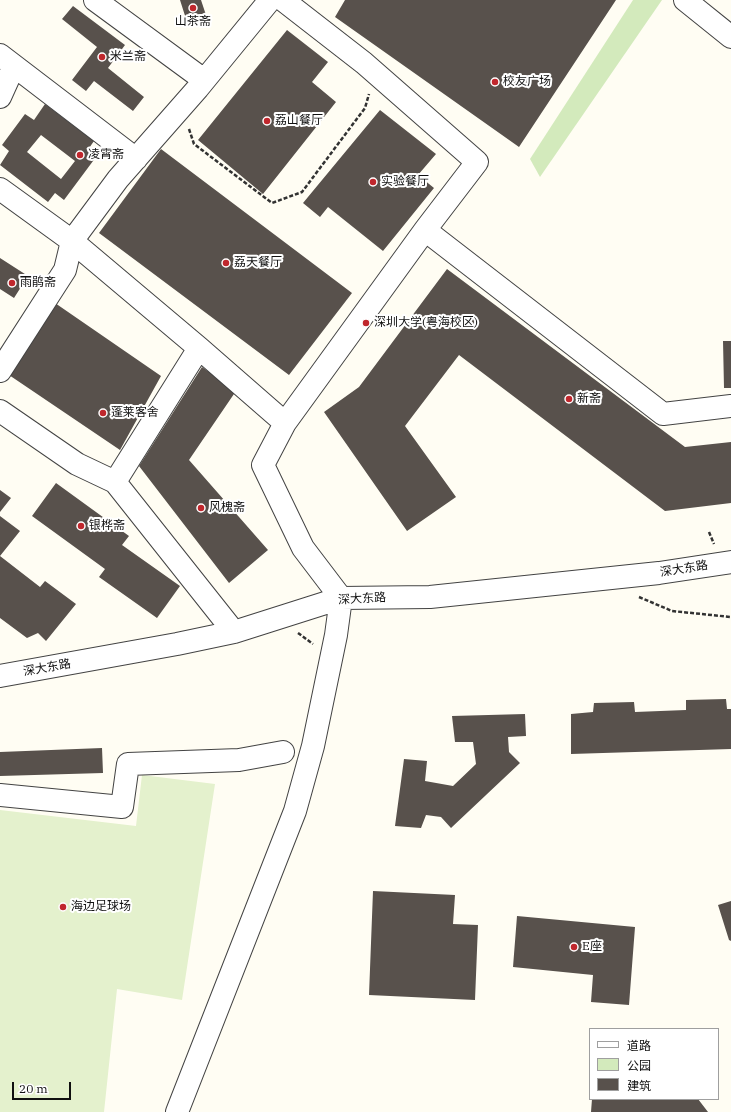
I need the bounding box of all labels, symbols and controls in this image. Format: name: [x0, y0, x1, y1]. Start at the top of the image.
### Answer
marker: 山茶斋: [188, 3, 198, 13]
place label: 山茶斋: [175, 15, 211, 29]
place label: 米兰斋: [110, 50, 146, 64]
marker: 米兰斋: [97, 52, 107, 62]
place label: 校友广场: [503, 75, 551, 89]
marker: 校友广场: [490, 77, 500, 87]
place label: 荔山餐厅: [275, 114, 323, 128]
marker: 荔山餐厅: [262, 116, 272, 126]
place label: 凌霄斋: [88, 148, 124, 162]
marker: 凌霄斋: [75, 150, 85, 160]
place label: 实验餐厅: [381, 175, 429, 189]
marker: 实验餐厅: [368, 177, 378, 187]
place label: 荔天餐厅: [234, 256, 282, 270]
marker: 荔天餐厅: [221, 258, 231, 268]
place label: 雨鹃斋: [20, 276, 56, 290]
marker: 雨鹃斋: [7, 278, 17, 288]
place label: 深圳大学(粤海校区): [374, 316, 478, 330]
marker: 深圳大学(粤海校区): [361, 318, 371, 328]
place label: 新斋: [577, 392, 601, 406]
marker: 新斋: [564, 394, 574, 404]
place label: 蓬莱客舍: [111, 406, 159, 420]
marker: 蓬莱客舍: [98, 408, 108, 418]
place label: 风槐斋: [209, 501, 245, 515]
marker: 风槐斋: [196, 503, 206, 513]
place label: 银桦斋: [89, 519, 125, 533]
marker: 银桦斋: [76, 521, 86, 531]
street label: 深大东路: [659, 558, 709, 580]
street label: 深大东路: [338, 591, 386, 607]
street label: 深大东路: [22, 657, 72, 679]
place label: 海边足球场: [71, 900, 131, 914]
marker: 海边足球场: [58, 902, 68, 912]
place label: E座: [582, 940, 602, 954]
marker: E座: [569, 942, 579, 952]
legend: [589, 1028, 719, 1100]
text: 道路: [627, 1038, 651, 1053]
text: 公园: [627, 1058, 651, 1073]
scale bar: [14, 1074, 73, 1100]
text: 建筑: [627, 1078, 651, 1093]
text: 20 m: [19, 1081, 48, 1096]

